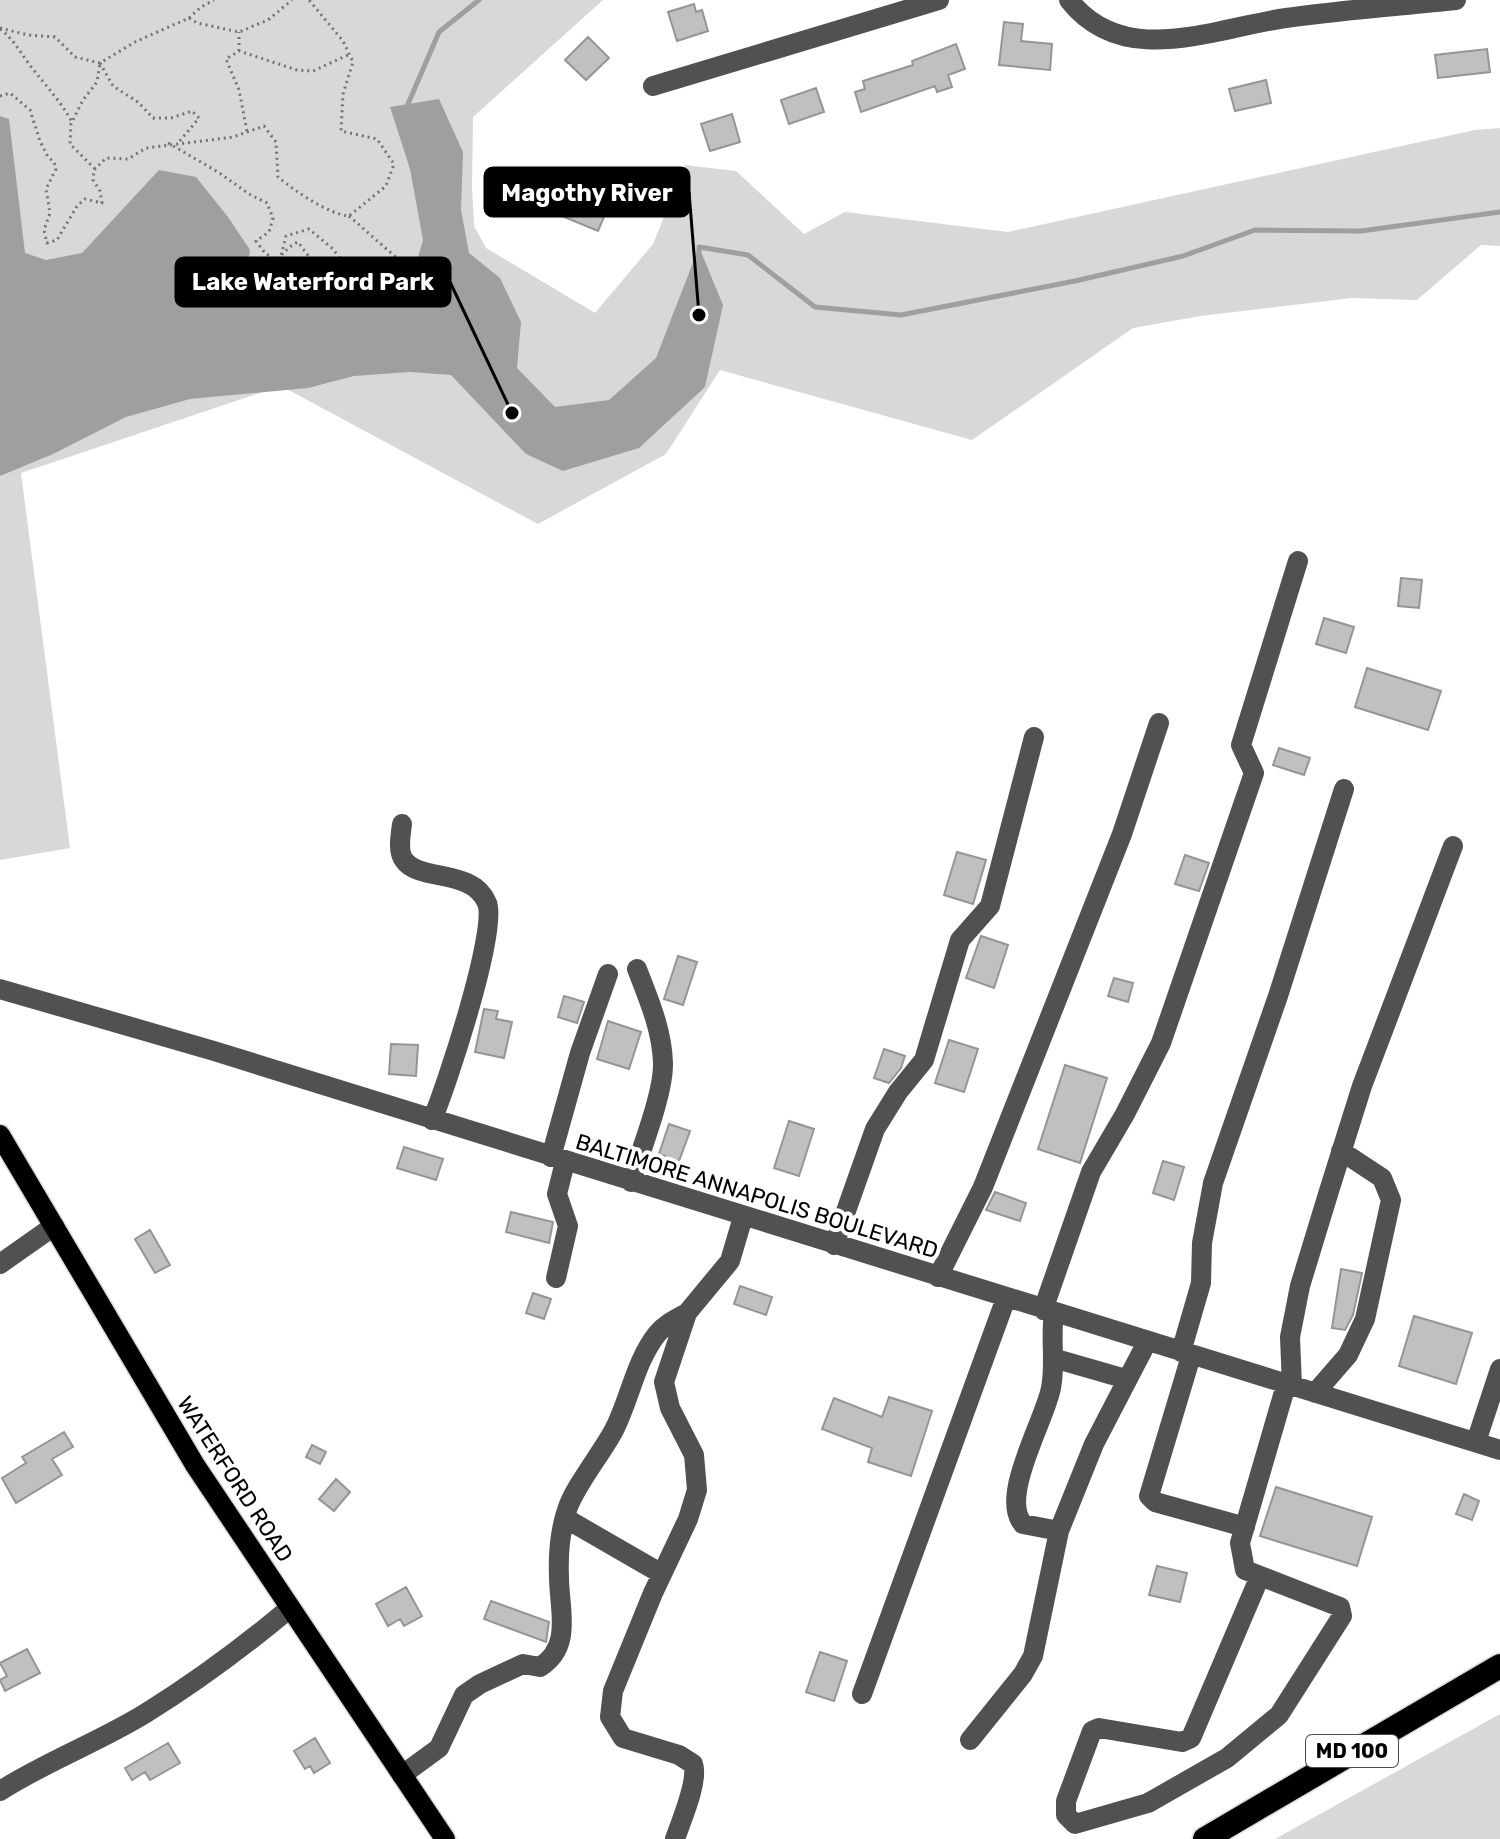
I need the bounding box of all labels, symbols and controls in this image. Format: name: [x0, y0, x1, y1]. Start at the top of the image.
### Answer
callout: Magothy River: [485, 168, 689, 216]
text: Magothy River: [501, 179, 673, 207]
callout: Lake Waterford Park: [176, 258, 450, 306]
text: Lake Waterford Park: [192, 268, 434, 296]
street label: BALTIMORE ANNAPOLIS BOULEVARD: [573, 1128, 941, 1264]
street label: WATERFORD ROAD: [171, 1391, 299, 1567]
road number: MD 100: [1306, 1735, 1398, 1767]

